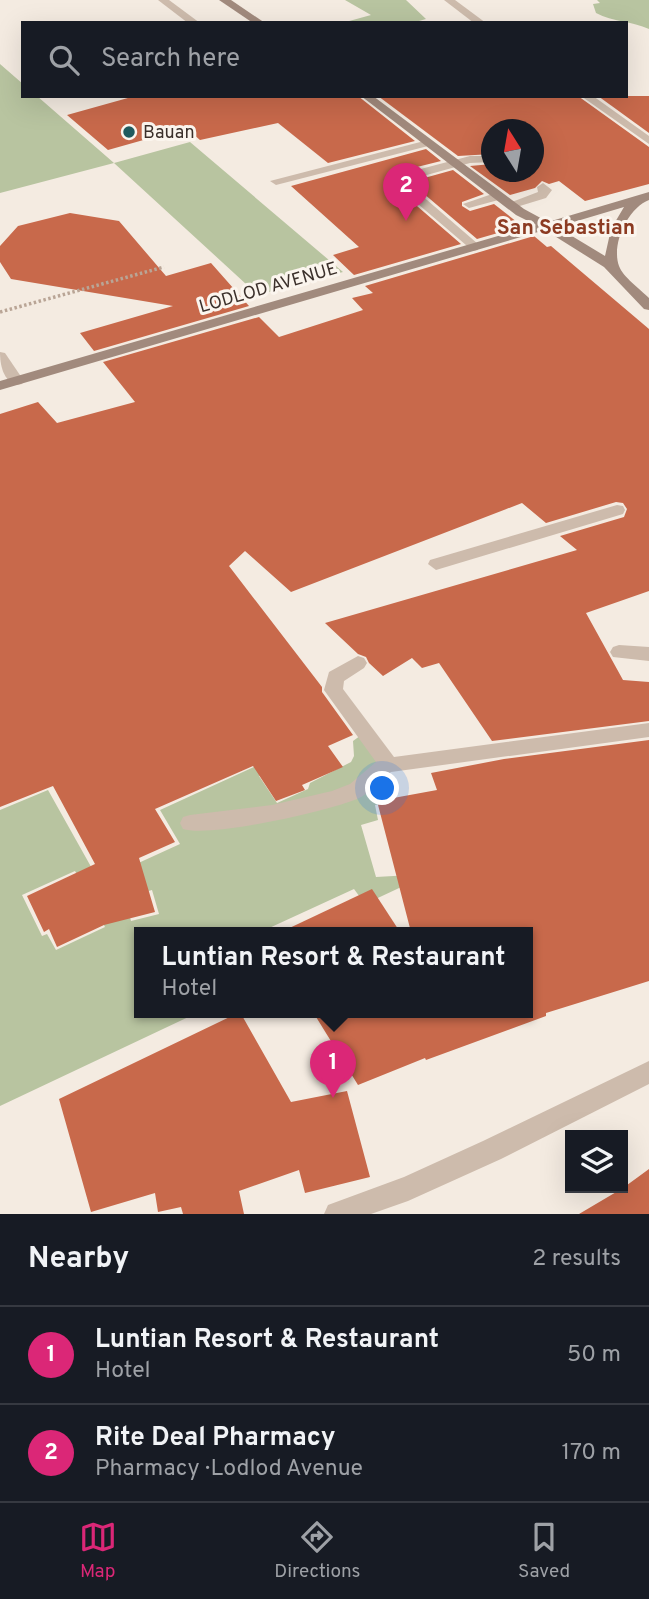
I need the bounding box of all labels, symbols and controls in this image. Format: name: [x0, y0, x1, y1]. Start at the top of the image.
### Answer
search box: [21, 21, 628, 98]
icon: search: [45, 41, 83, 79]
text: Search here: [101, 43, 240, 76]
north arrow: [481, 119, 544, 182]
place label: Bauan: [143, 122, 195, 145]
marker: Bauan: [121, 124, 137, 140]
pin: 2: [383, 163, 429, 221]
district label: San Sebastian: [497, 215, 635, 242]
street label: LODLOD AVENUE: [197, 258, 340, 319]
your location: [365, 771, 399, 805]
popup: [134, 927, 533, 1018]
text: Luntian Resort & Restaurant: [162, 942, 505, 975]
text: Hotel: [162, 975, 217, 1004]
pin: 1: [310, 1040, 356, 1098]
map controls: [565, 1130, 628, 1193]
button: layers: [565, 1130, 628, 1193]
text: Nearby: [28, 1241, 129, 1278]
text: 2 results: [532, 1245, 621, 1274]
text: Luntian Resort & Restaurant: [95, 1324, 439, 1357]
text: 1: [46, 1341, 56, 1370]
text: 50 m: [567, 1341, 621, 1370]
text: Hotel: [95, 1357, 151, 1386]
text: Rite Deal Pharmacy: [95, 1422, 336, 1455]
text: 2: [44, 1439, 58, 1468]
text: 170 m: [562, 1439, 621, 1468]
text: Pharmacy · Lodlod Avenue: [95, 1455, 363, 1484]
tab: Map: [79, 1518, 117, 1584]
tab: Directions: [274, 1518, 361, 1584]
tab: Saved: [518, 1518, 570, 1584]

